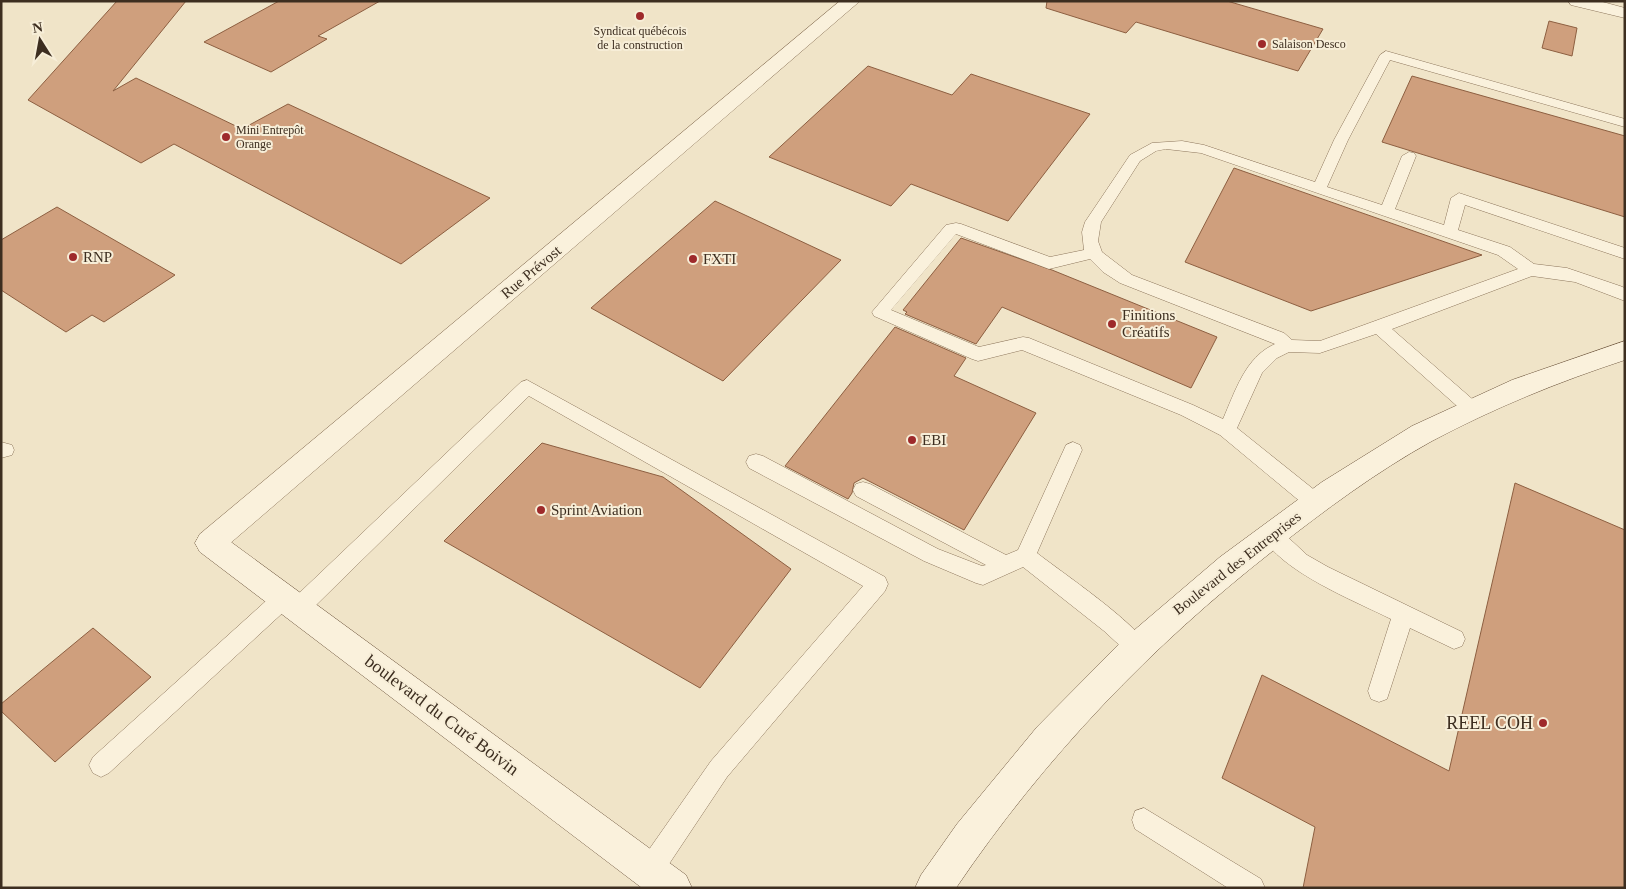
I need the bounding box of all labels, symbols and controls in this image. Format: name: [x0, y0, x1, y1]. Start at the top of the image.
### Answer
marker: Syndicat québécois de la construction: [634, 10, 646, 22]
north arrow: [15, 15, 65, 65]
text: N: [31, 19, 44, 36]
place label: Syndicat québécois de la construction: [594, 24, 687, 52]
place label: Salaison Desco: [1272, 37, 1346, 51]
marker: Salaison Desco: [1256, 38, 1268, 50]
place label: Mini Entrepôt Orange: [236, 123, 304, 151]
marker: Mini Entrepôt Orange: [220, 131, 232, 143]
street label: Rue Prévost: [498, 242, 565, 302]
place label: RNP: [83, 249, 112, 265]
marker: RNP: [67, 251, 79, 263]
place label: FXTI: [703, 251, 736, 267]
marker: FXTI: [687, 253, 699, 265]
place label: Finitions Créatifs: [1122, 307, 1176, 340]
marker: Finitions Créatifs: [1106, 318, 1118, 330]
place label: EBI: [922, 432, 946, 448]
marker: EBI: [906, 434, 918, 446]
place label: Sprint Aviation: [551, 502, 642, 518]
marker: Sprint Aviation: [535, 504, 547, 516]
street label: Boulevard des Entreprises: [1170, 508, 1304, 618]
street label: boulevard du Curé Boivin: [361, 651, 523, 779]
place label: REEL COH: [1446, 713, 1533, 733]
marker: REEL COH: [1537, 717, 1549, 729]

